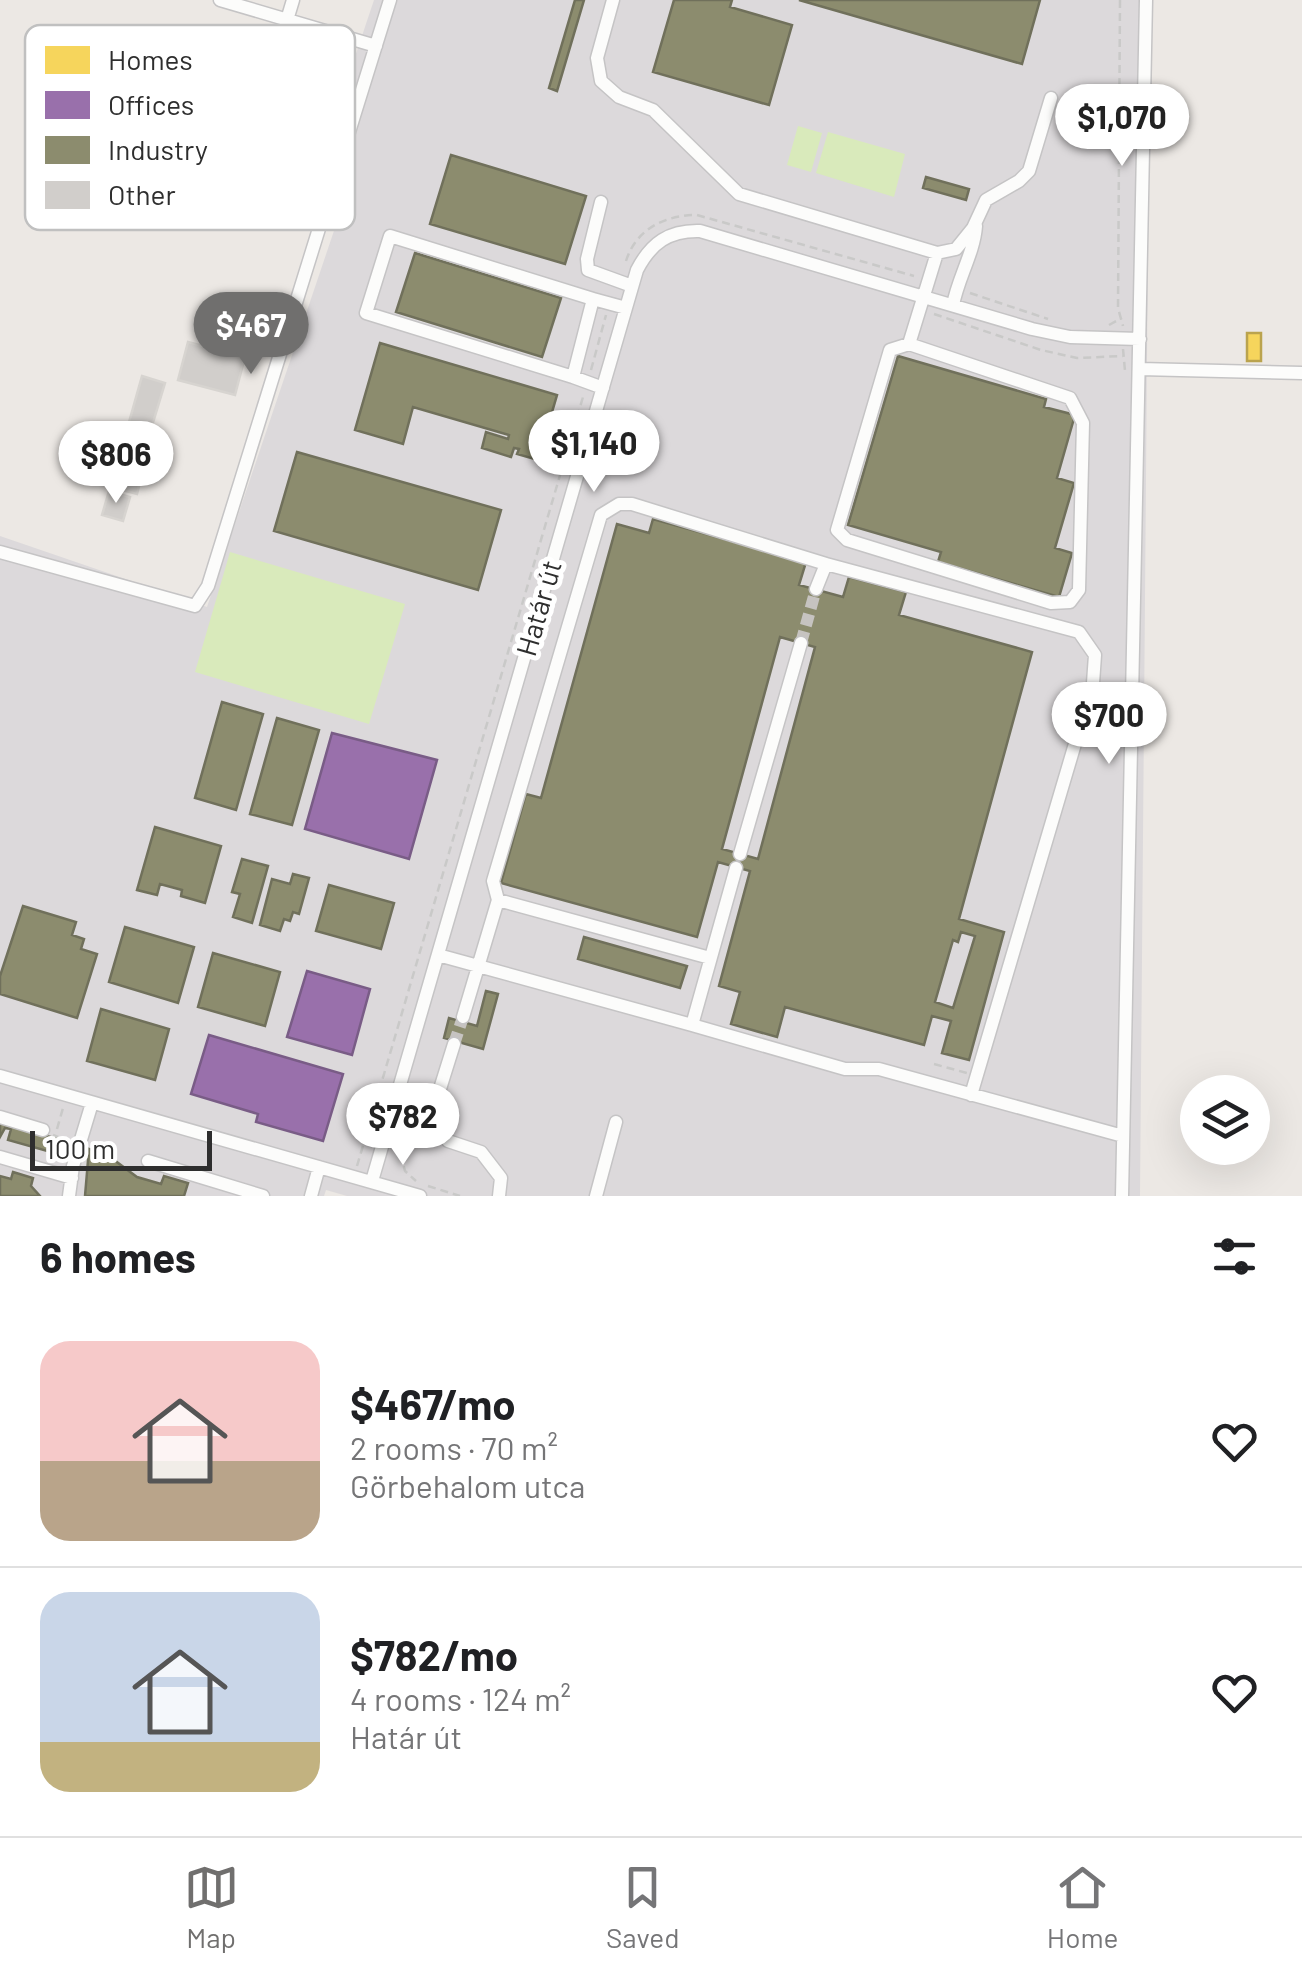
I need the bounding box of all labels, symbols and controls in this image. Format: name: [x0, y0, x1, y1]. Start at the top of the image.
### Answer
legend: [25, 25, 355, 230]
text: Homes: [108, 42, 193, 76]
pin: $1,070: [1041, 84, 1203, 169]
text: Offices: [108, 87, 194, 121]
text: $1,070: [1077, 97, 1167, 135]
text: Industry: [108, 132, 208, 166]
text: Other: [108, 177, 176, 211]
pin: $467: [192, 292, 310, 377]
text: $467: [216, 305, 286, 343]
pin: $1,140: [513, 410, 675, 495]
pin: $806: [57, 421, 175, 506]
text: $1,140: [550, 423, 638, 461]
text: $806: [80, 434, 152, 472]
street label: Határ út: [508, 556, 568, 660]
pin: $700: [1050, 682, 1168, 767]
text: $700: [1074, 695, 1144, 733]
map controls: [1180, 1075, 1270, 1165]
button: layers: [1180, 1075, 1270, 1165]
pin: $782: [344, 1083, 462, 1168]
text: $782: [368, 1096, 438, 1134]
scale bar: [30, 1126, 212, 1170]
text: 100 m: [45, 1131, 115, 1165]
icon: filters: [1207, 1229, 1262, 1284]
text: 6 homes: [40, 1231, 196, 1281]
text: $467/mo: [350, 1378, 516, 1428]
icon: home: [120, 1381, 240, 1501]
icon: heart: [1207, 1414, 1262, 1469]
text: 2 rooms · 70 m²: [350, 1428, 558, 1466]
text: Görbehalom utca: [350, 1466, 585, 1504]
text: $782/mo: [350, 1629, 518, 1679]
icon: home: [120, 1632, 240, 1752]
icon: heart: [1207, 1665, 1262, 1720]
text: 4 rooms · 124 m²: [350, 1679, 571, 1717]
text: Határ út: [350, 1717, 462, 1755]
tab: Map: [184, 1860, 239, 1954]
tab: Saved: [606, 1860, 680, 1954]
tab: Home: [1047, 1860, 1118, 1954]

